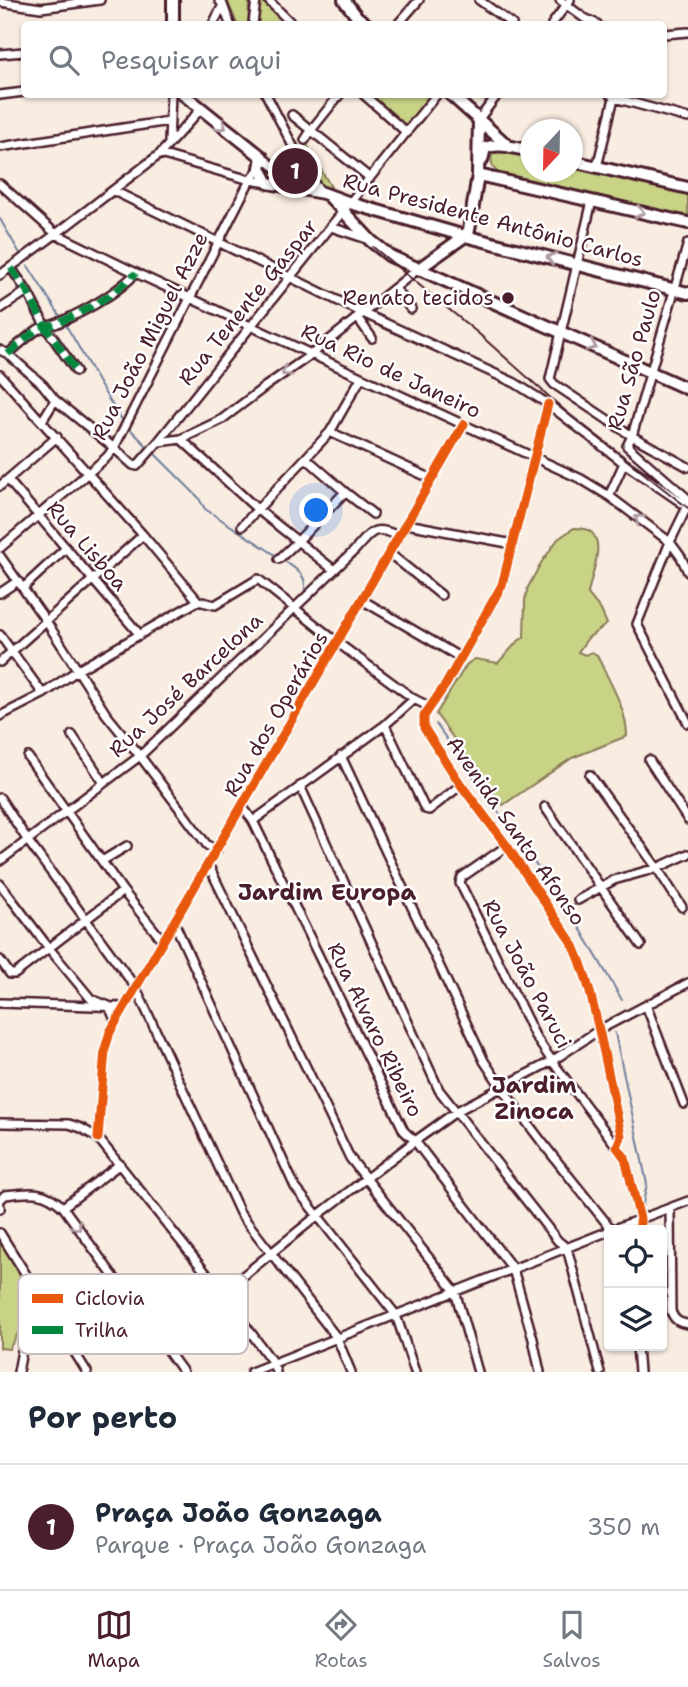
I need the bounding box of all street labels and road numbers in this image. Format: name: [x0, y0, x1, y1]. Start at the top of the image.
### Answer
street label: Rua Presidente Antônio Carlos: [340, 166, 646, 274]
street label: Rua Tenente Gaspar: [172, 213, 324, 391]
street label: Rua João Miguel Azze: [85, 227, 215, 445]
street label: Rua São Paulo: [600, 286, 668, 434]
street label: Rua Rio de Janeiro: [297, 317, 485, 425]
street label: Rua Lisboa: [40, 495, 134, 597]
street label: Rua José Barcelona: [103, 606, 269, 764]
street label: Rua dos Operários: [217, 626, 335, 802]
street label: Avenida Santo Afonso: [440, 731, 592, 931]
street label: Rua João Paruci: [476, 895, 578, 1053]
street label: Rua Alvaro Ribeiro: [321, 938, 429, 1122]

